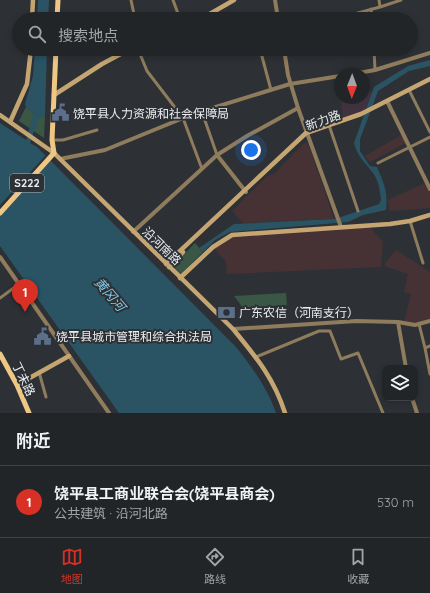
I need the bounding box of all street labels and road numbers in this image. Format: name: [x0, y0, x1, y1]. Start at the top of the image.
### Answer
street label: 新力路: [304, 107, 342, 133]
road number: S222: [10, 174, 44, 192]
street label: 沿河南路: [140, 224, 184, 268]
street label: 丁未路: [9, 360, 39, 398]

